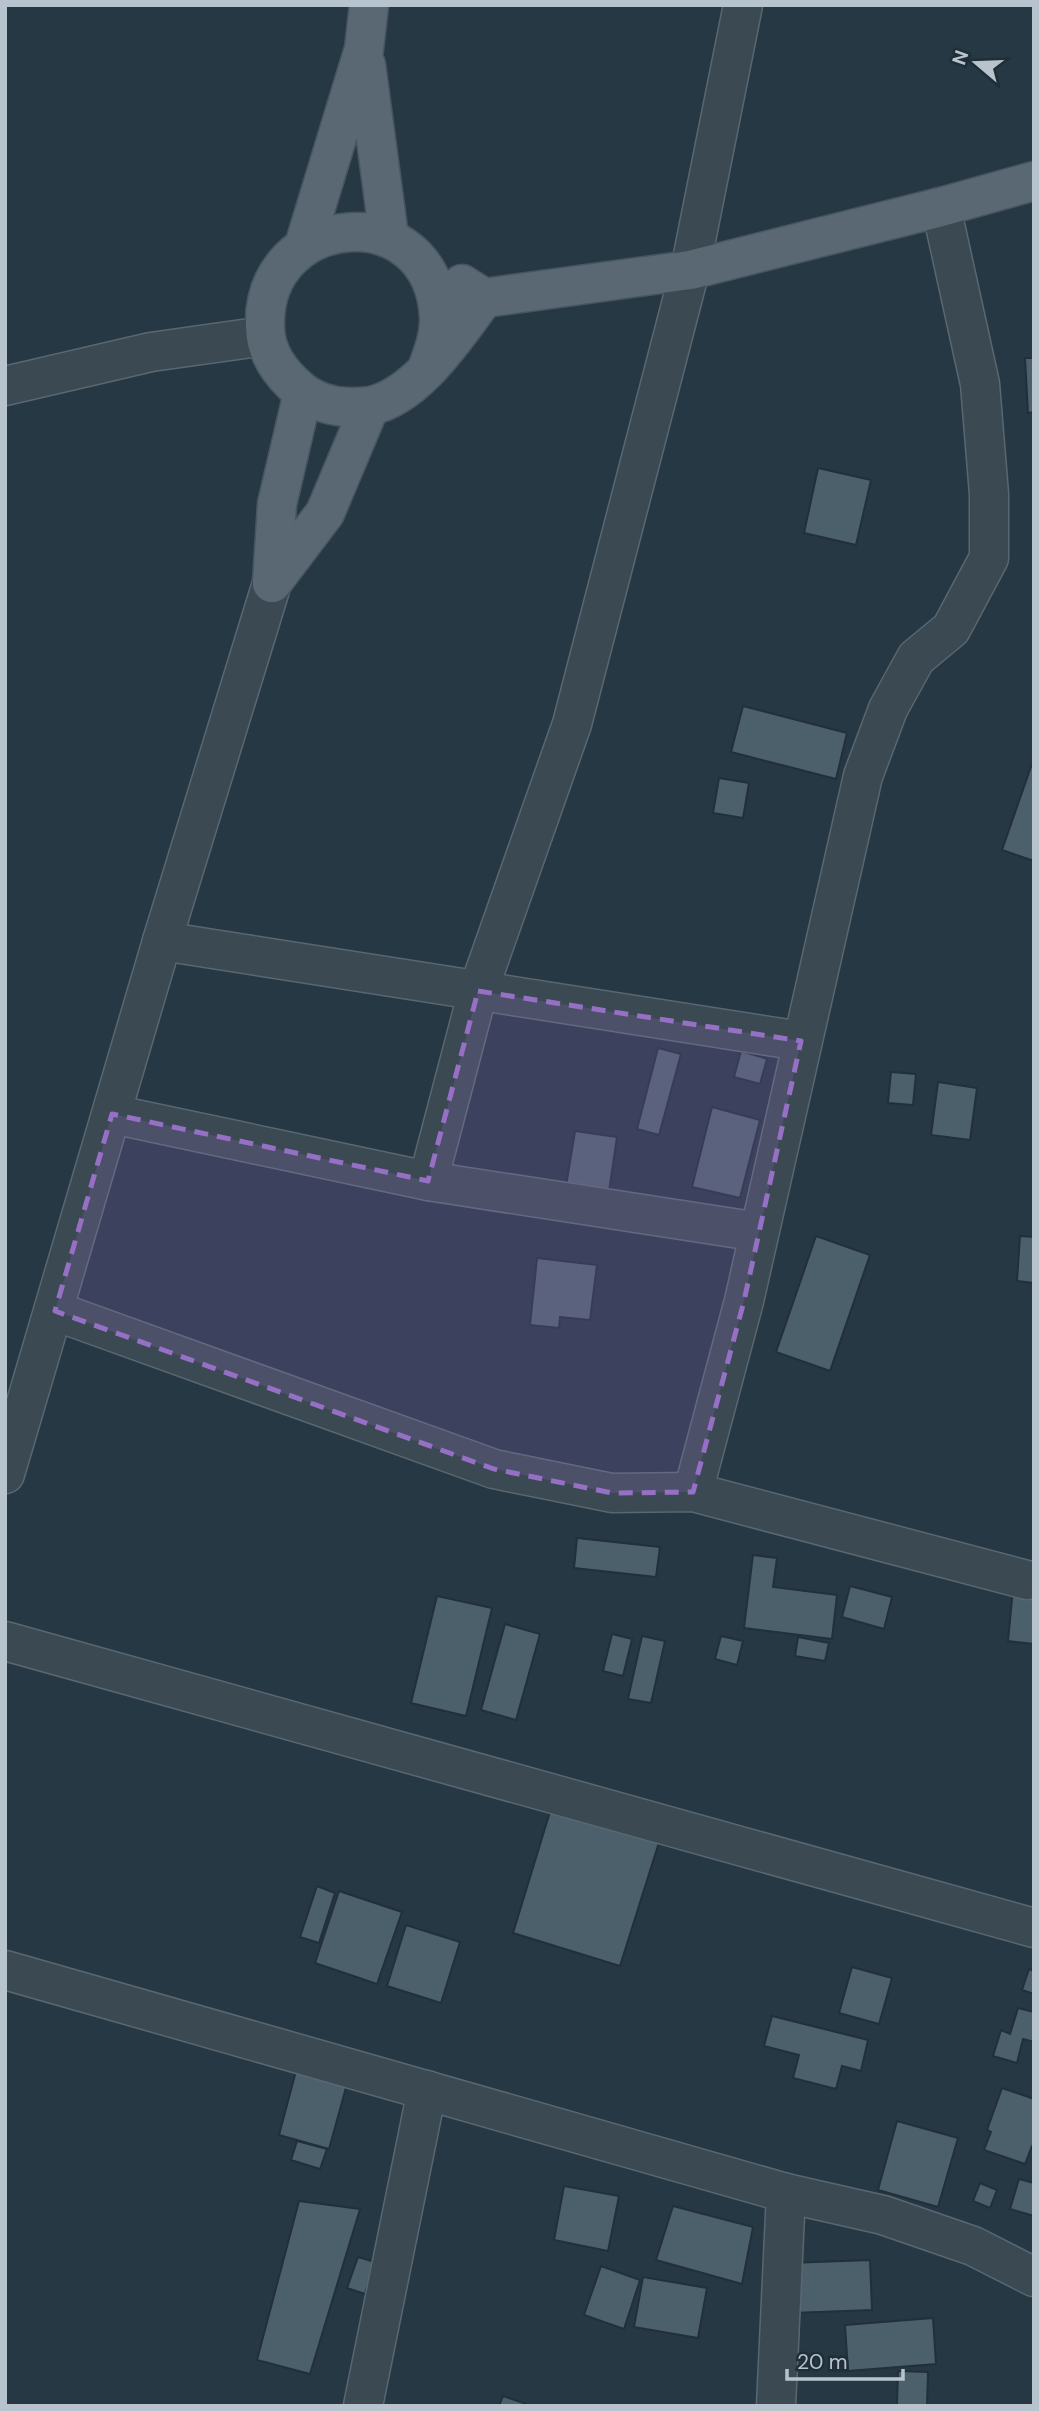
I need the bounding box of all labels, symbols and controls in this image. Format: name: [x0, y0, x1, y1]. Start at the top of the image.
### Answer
north arrow: [941, 28, 1011, 98]
text: N: [946, 47, 974, 68]
scale bar: [787, 2338, 902, 2382]
text: 20 m: [797, 2348, 848, 2376]

